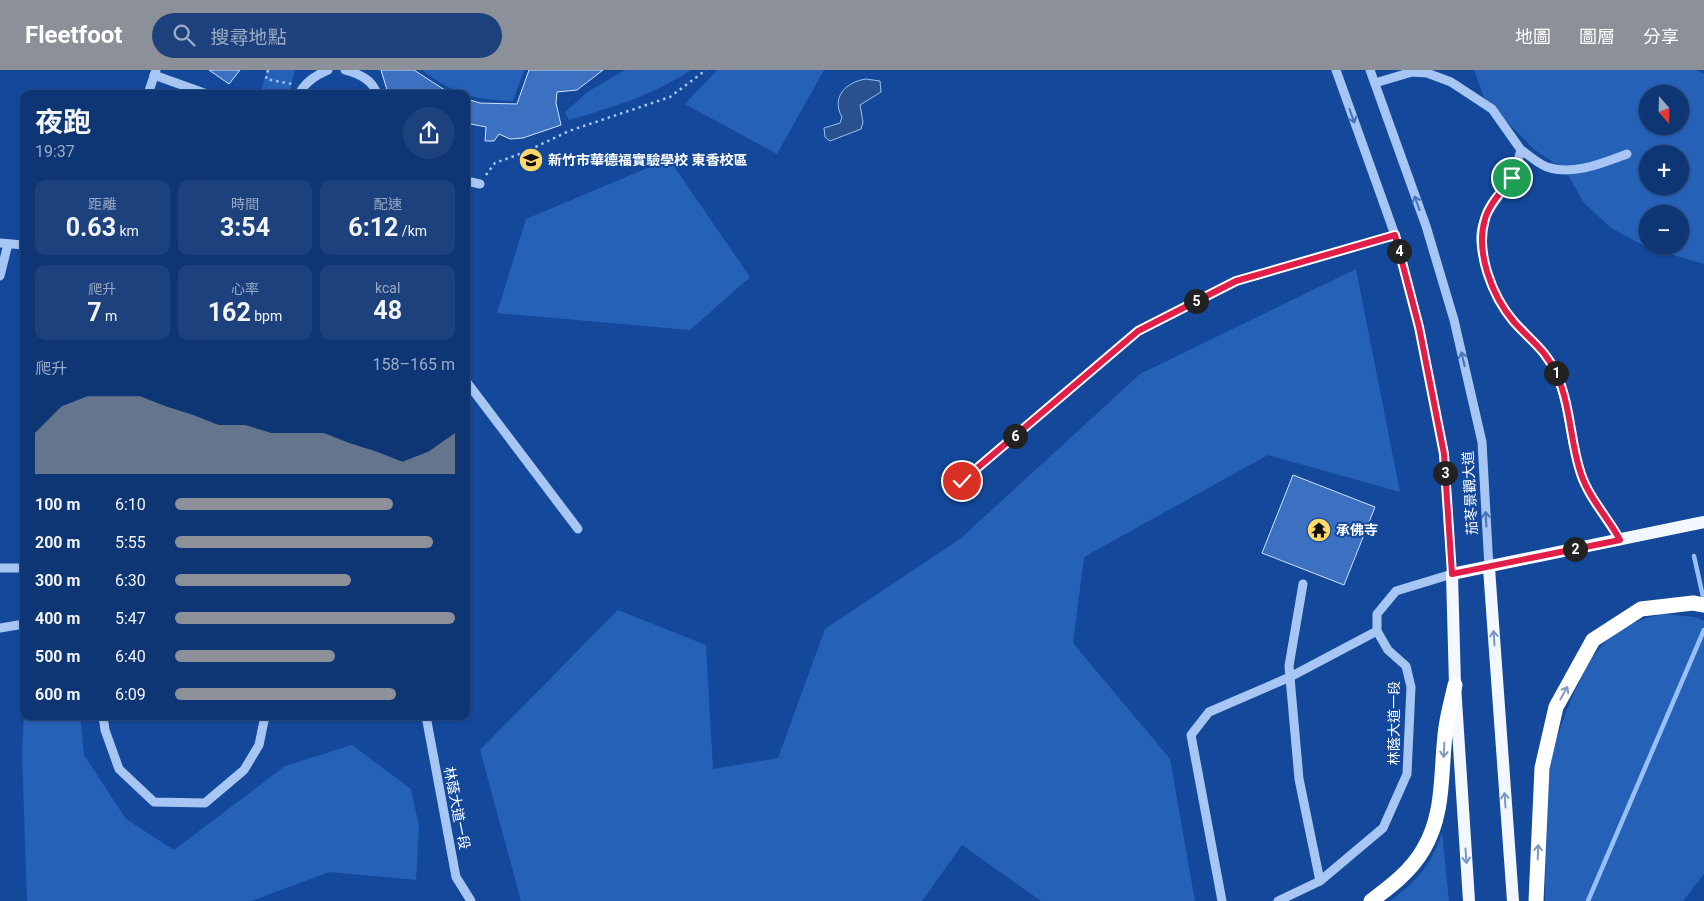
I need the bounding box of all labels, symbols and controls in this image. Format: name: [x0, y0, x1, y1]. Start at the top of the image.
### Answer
search box: [152, 13, 502, 58]
text: Fleetfoot: [25, 21, 122, 49]
icon: search: [170, 21, 198, 49]
text: 搜尋地點: [210, 26, 286, 49]
text: 地圖: [1515, 26, 1551, 47]
text: 圖層: [1579, 26, 1615, 47]
text: 分享: [1643, 26, 1679, 47]
north arrow: [1639, 85, 1689, 135]
map controls: [1639, 85, 1689, 255]
text: 夜跑: [35, 106, 91, 139]
button: share: [403, 107, 455, 159]
one-way arrow: [1348, 108, 1357, 123]
text: 19:37: [35, 142, 75, 161]
button: +: [1639, 145, 1689, 195]
school or university icon: 新竹市華德福實驗學校 東香校區: [518, 147, 544, 173]
place label: 新竹市華德福實驗學校 東香校區: [548, 152, 747, 168]
pin: [1491, 157, 1533, 199]
icon: arrive: [1498, 164, 1526, 192]
text: 距離: [88, 196, 116, 212]
text: 時間: [231, 196, 259, 212]
text: 配速: [374, 196, 402, 212]
one-way arrow: [1412, 196, 1421, 211]
button: −: [1639, 205, 1689, 255]
text: 0.63: [66, 213, 116, 242]
text: 3:54: [220, 213, 270, 242]
text: 6:12: [348, 213, 398, 242]
text: km: [116, 223, 139, 239]
text: /km: [398, 223, 427, 239]
pin: 4: [1386, 238, 1412, 264]
text: 4: [1395, 243, 1404, 259]
text: kcal: [375, 280, 400, 296]
text: 爬升: [88, 281, 116, 297]
text: 心率: [231, 281, 259, 297]
pin: 5: [1184, 288, 1208, 314]
text: 5: [1192, 293, 1201, 309]
text: 48: [373, 296, 402, 325]
text: 7: [87, 298, 102, 327]
text: 162: [208, 298, 251, 327]
text: m: [102, 308, 117, 324]
text: bpm: [251, 308, 282, 324]
one-way arrow: [1458, 351, 1467, 367]
text: 158–165 m: [373, 355, 455, 374]
text: 爬升: [35, 359, 67, 378]
pin: 1: [1544, 360, 1568, 386]
text: 1: [1552, 365, 1561, 381]
pin: 6: [1002, 424, 1028, 448]
text: 6: [1011, 428, 1020, 444]
street label: 茄苳景觀大道: [1460, 451, 1480, 535]
pin: [941, 460, 983, 502]
pin: 3: [1432, 460, 1458, 486]
text: 3: [1441, 465, 1450, 481]
icon: check: [948, 467, 976, 495]
text: 100 m: [35, 495, 80, 514]
text: 6:10: [115, 495, 146, 514]
one-way arrow: [1482, 511, 1491, 527]
temple icon: 承佛寺: [1306, 517, 1332, 543]
place label: 承佛寺: [1336, 522, 1378, 538]
text: 200 m: [35, 533, 80, 552]
text: 5:55: [115, 533, 146, 552]
pin: 2: [1562, 536, 1588, 562]
text: 2: [1571, 541, 1580, 557]
text: 300 m: [35, 571, 80, 590]
text: 6:30: [115, 571, 146, 590]
text: 400 m: [35, 609, 80, 628]
text: 5:47: [115, 609, 146, 628]
one-way arrow: [1489, 630, 1499, 646]
text: 500 m: [35, 647, 80, 666]
text: 6:40: [115, 647, 146, 666]
street label: 林蔭大道一段: [1386, 681, 1402, 765]
text: 600 m: [35, 685, 80, 704]
text: 6:09: [115, 685, 146, 704]
one-way arrow: [1559, 686, 1569, 701]
one-way arrow: [1440, 742, 1449, 758]
street label: 林蔭大道一段: [441, 765, 473, 851]
one-way arrow: [1501, 792, 1510, 808]
one-way arrow: [1534, 845, 1543, 861]
one-way arrow: [1461, 848, 1471, 864]

